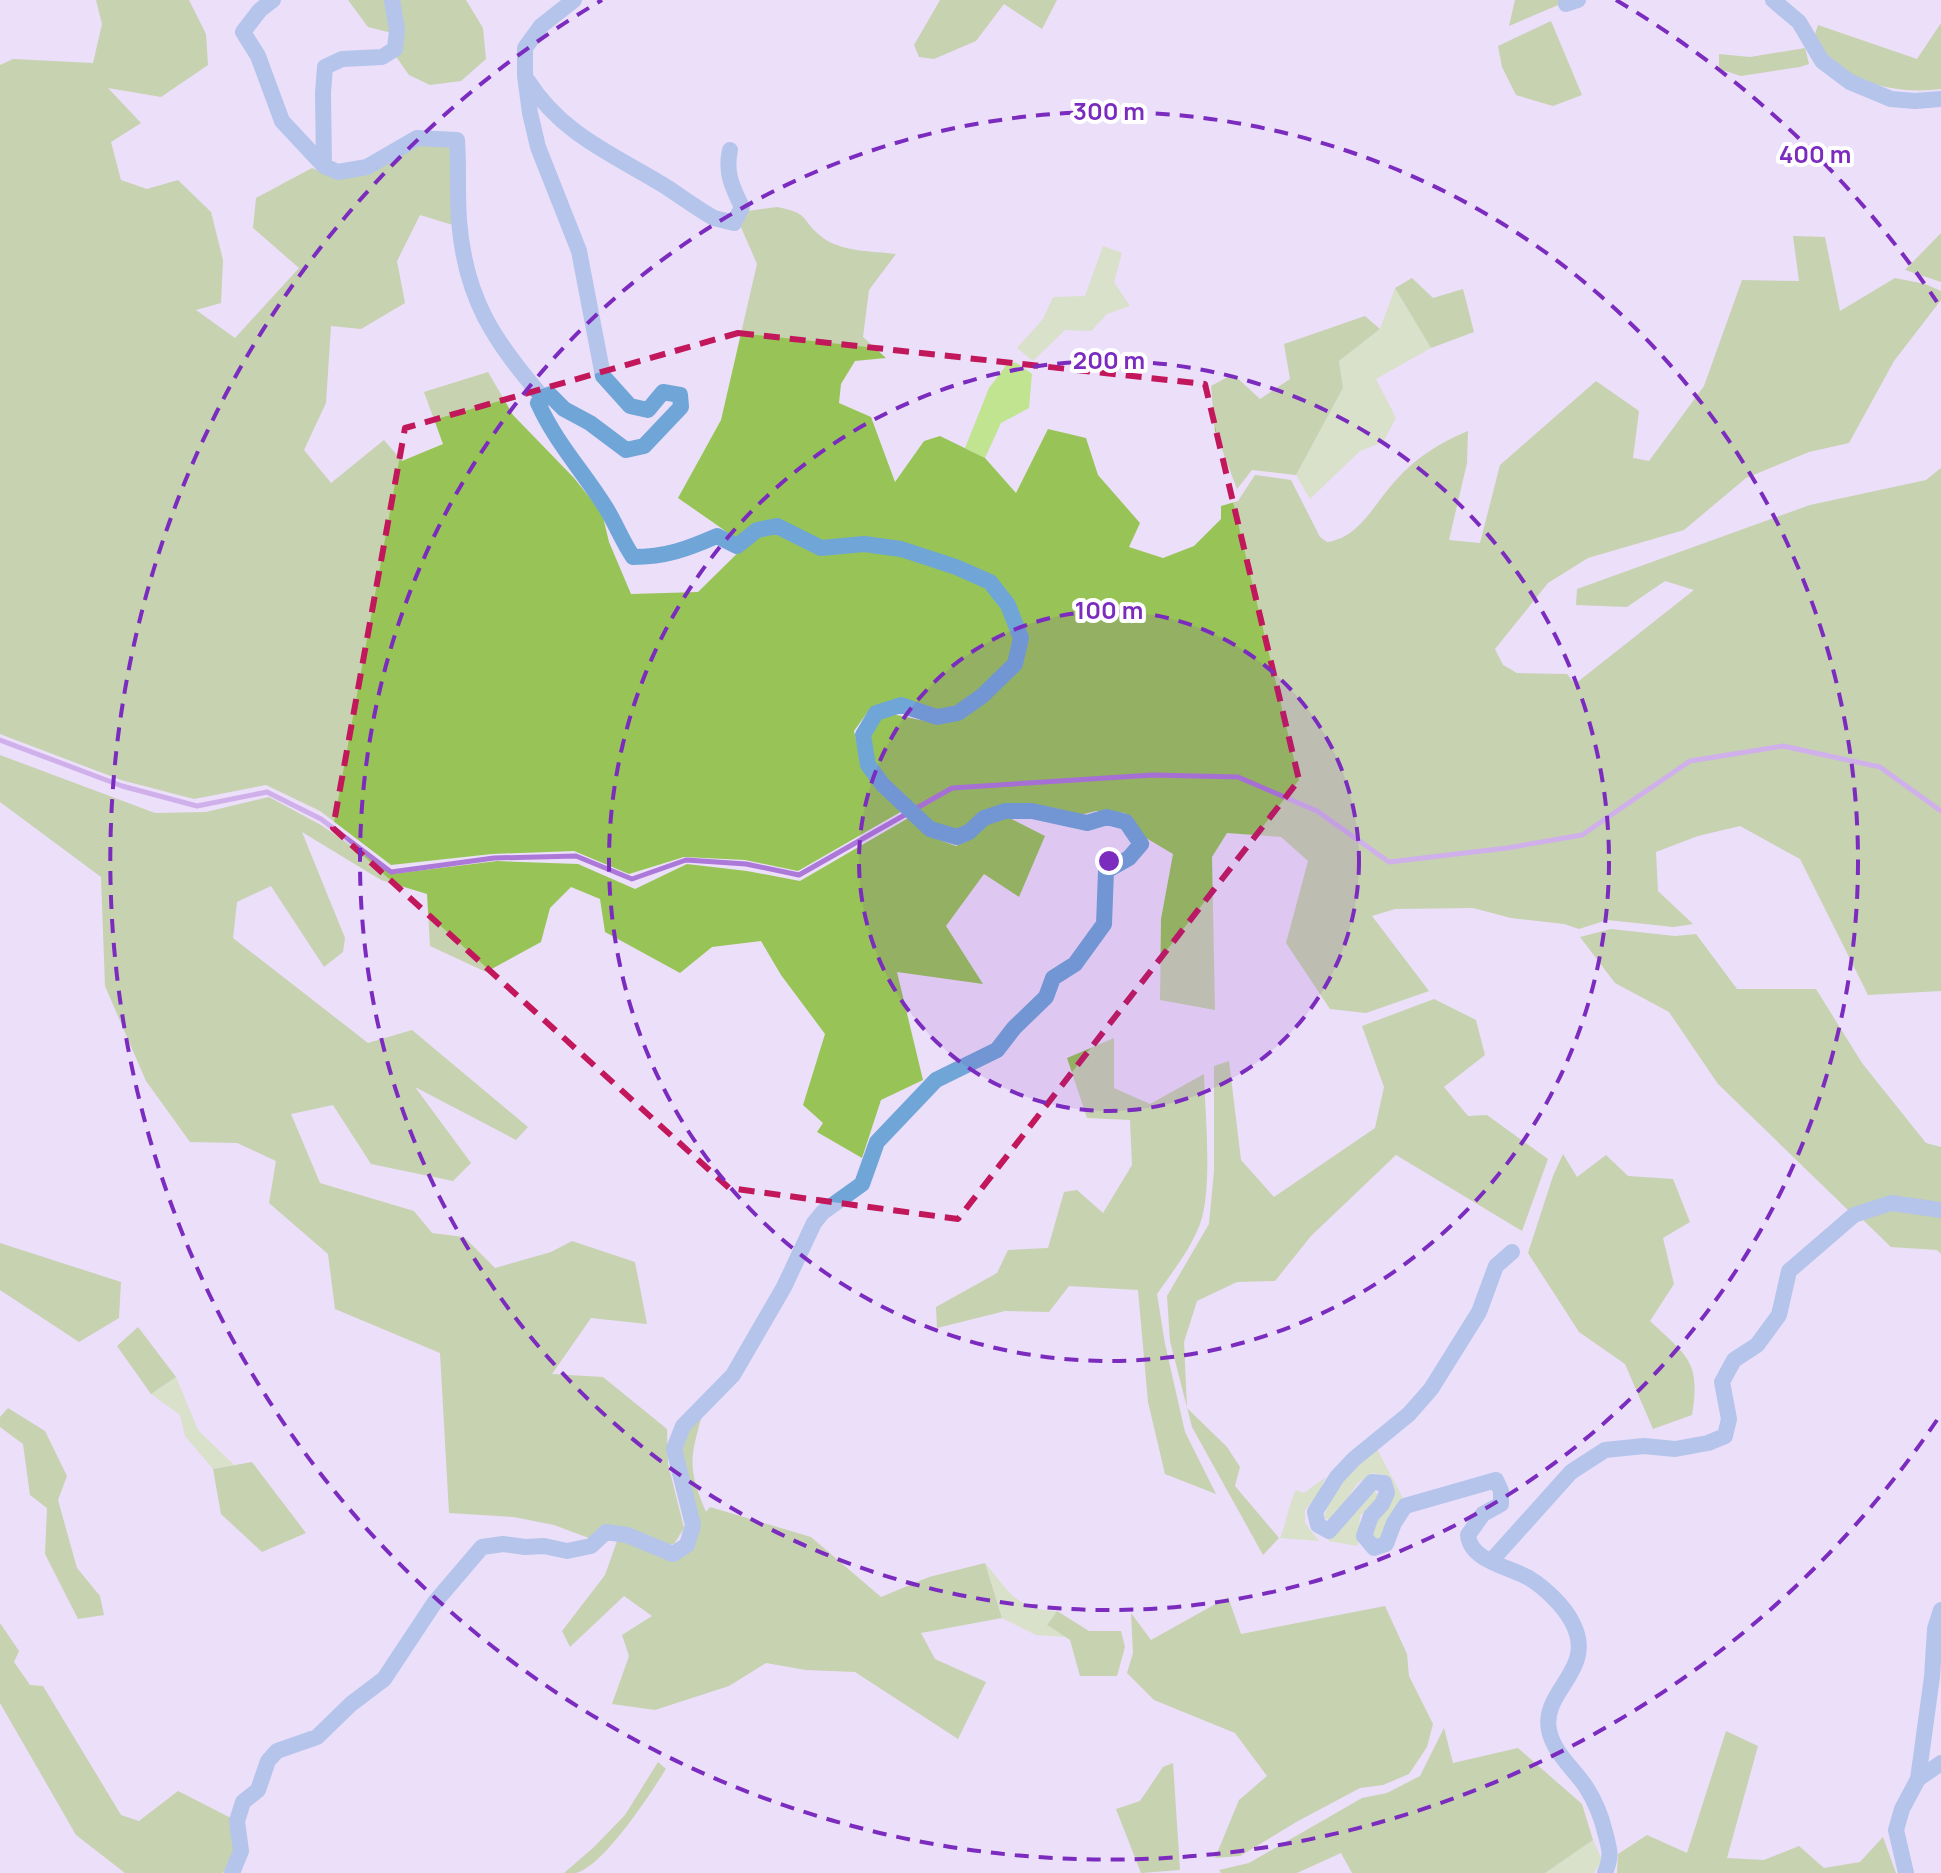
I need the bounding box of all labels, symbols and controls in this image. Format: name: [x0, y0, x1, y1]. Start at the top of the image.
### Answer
text: 300 m: [1073, 94, 1145, 127]
text: 400 m: [1779, 137, 1851, 170]
text: 200 m: [1073, 343, 1145, 376]
text: 100 m: [1075, 593, 1143, 626]
centre of rings: [1095, 847, 1123, 875]

